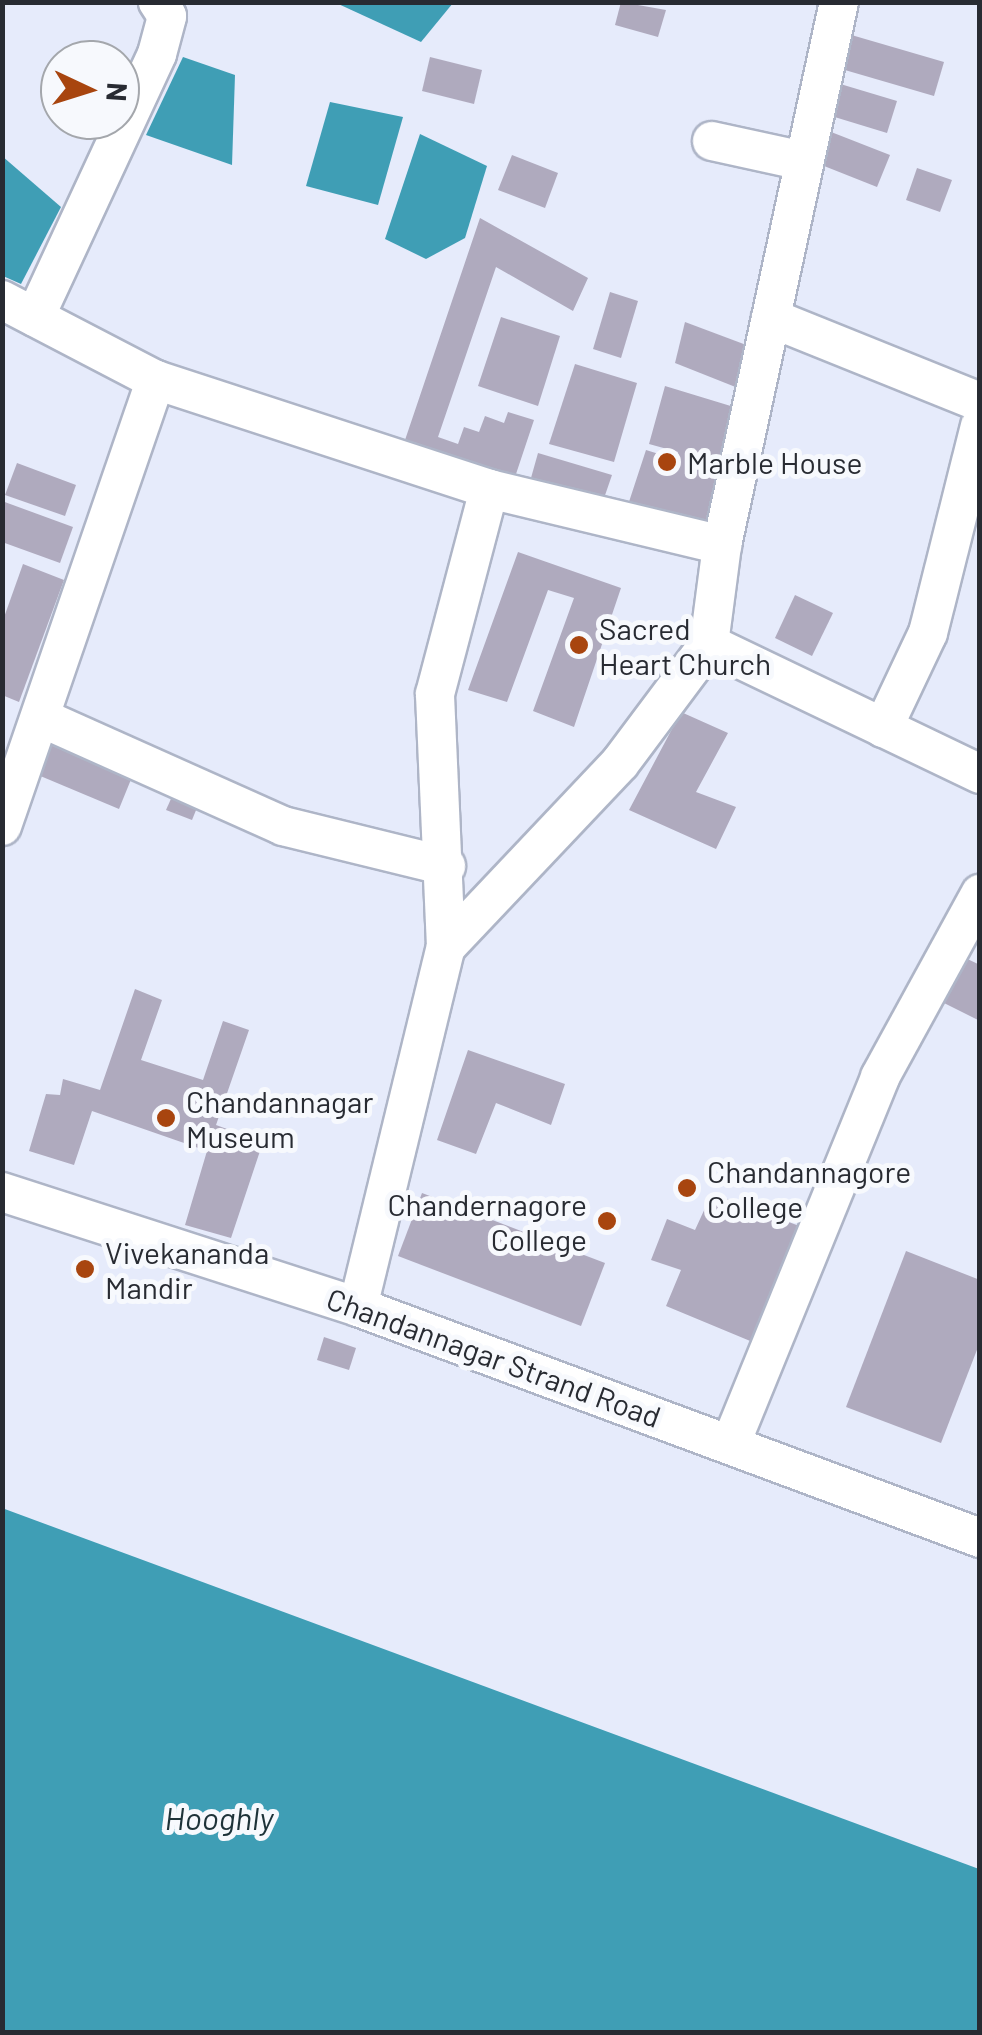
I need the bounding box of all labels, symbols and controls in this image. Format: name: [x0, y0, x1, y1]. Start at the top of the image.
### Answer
north arrow: [40, 40, 140, 140]
text: N: [100, 81, 136, 102]
place label: Marble House: [687, 444, 862, 480]
marker: Marble House: [656, 451, 678, 473]
place label: Sacred Heart Church: [599, 610, 771, 680]
marker: Sacred Heart Church: [568, 634, 590, 656]
place label: Chandannagar Museum: [186, 1083, 373, 1154]
marker: Chandannagar Museum: [155, 1107, 177, 1129]
place label: Chandannagore College: [707, 1153, 911, 1224]
marker: Chandannagore College: [676, 1177, 698, 1199]
place label: Chandernagore College: [387, 1186, 587, 1256]
marker: Chandernagore College: [596, 1210, 618, 1232]
place label: Vivekananda Mandir: [105, 1234, 269, 1304]
marker: Vivekananda Mandir: [74, 1258, 96, 1280]
street label: Chandannagar Strand Road: [322, 1280, 666, 1434]
water label: Hooghly: [165, 1798, 273, 1836]

